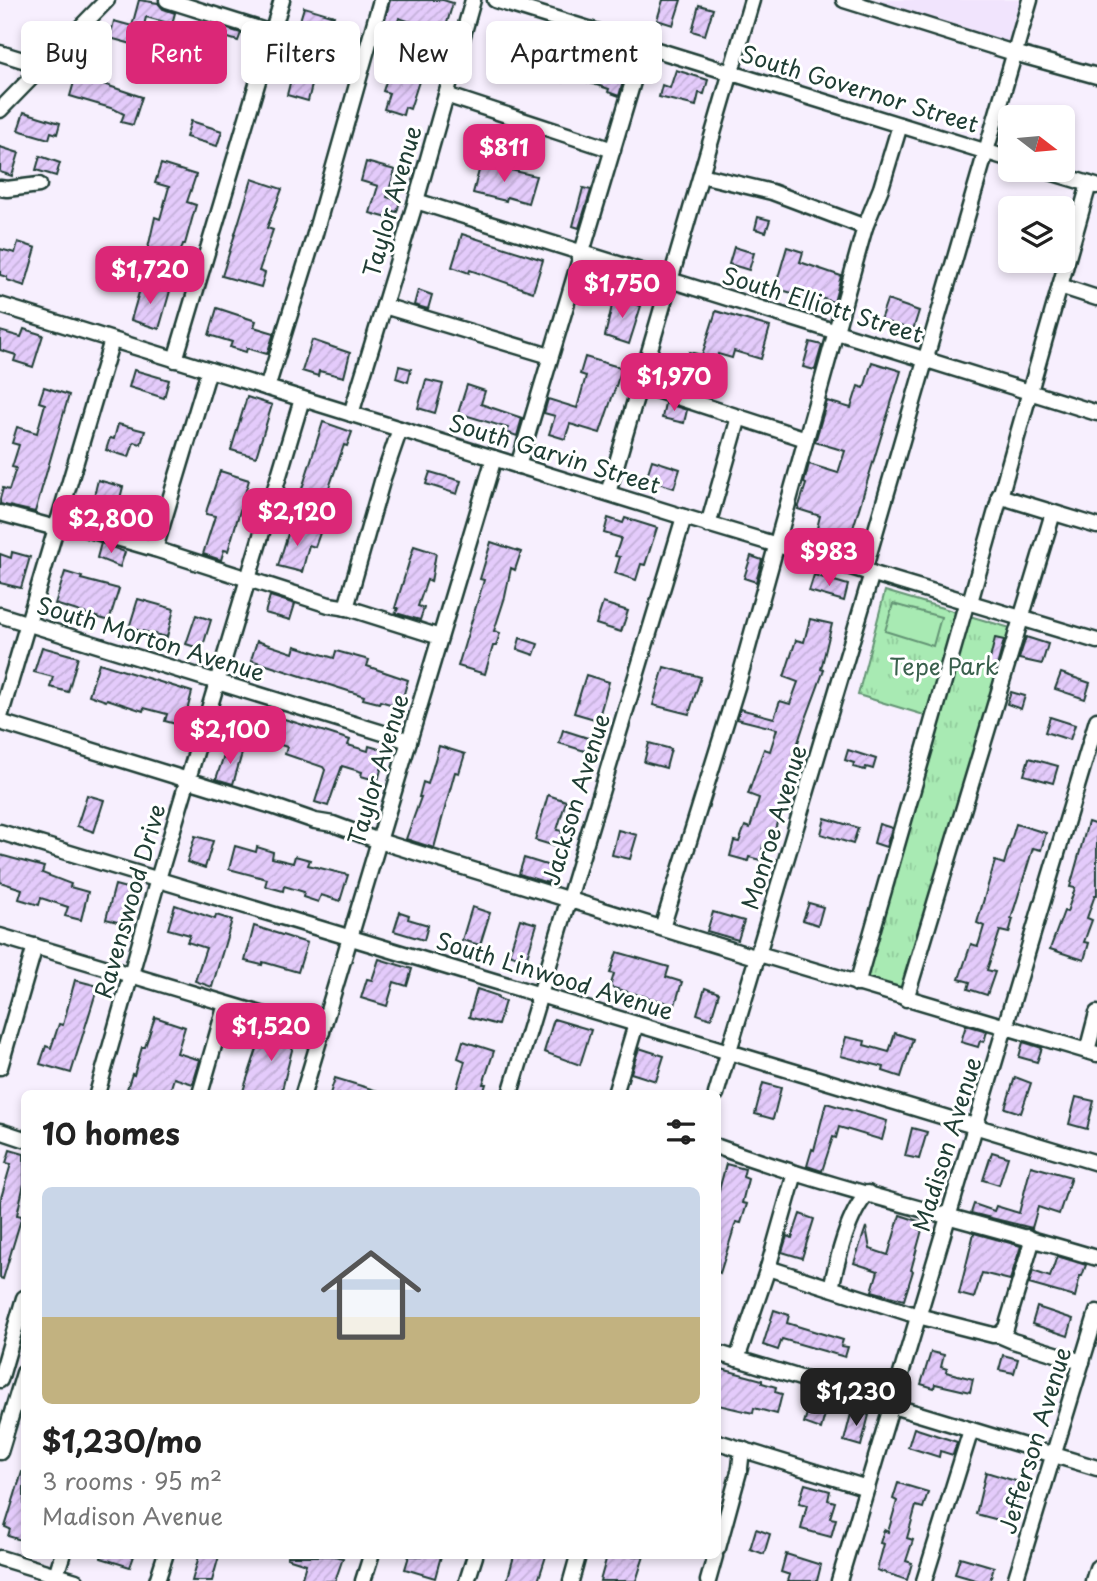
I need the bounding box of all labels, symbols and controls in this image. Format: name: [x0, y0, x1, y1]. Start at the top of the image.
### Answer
chip: Buy: [21, 21, 112, 84]
chip: Rent: [126, 21, 227, 84]
chip: Filters: [241, 21, 360, 84]
chip: New: [374, 21, 472, 84]
chip: Apartment: [486, 21, 662, 84]
street label: South Governor Street: [737, 35, 983, 141]
north arrow: [998, 105, 1074, 182]
map controls: [998, 105, 1075, 273]
street label: Taylor Avenue: [353, 121, 429, 281]
pin: $811: [463, 124, 545, 184]
text: $811: [479, 129, 529, 164]
button: layers: [998, 196, 1075, 273]
pin: $1,720: [93, 246, 207, 306]
text: $1,720: [111, 251, 189, 286]
street label: South Elliott Street: [718, 257, 928, 351]
pin: $1,750: [565, 260, 679, 320]
text: $1,750: [584, 265, 660, 300]
pin: $1,970: [617, 354, 731, 413]
text: $1,970: [637, 358, 711, 393]
street label: South Garvin Street: [445, 404, 665, 502]
pin: $2,120: [240, 489, 354, 548]
text: $2,120: [258, 493, 336, 528]
pin: $2,800: [54, 496, 168, 555]
text: $2,800: [68, 500, 154, 535]
pin: $983: [788, 528, 870, 588]
text: $983: [800, 533, 858, 568]
street label: South Morton Avenue: [33, 587, 269, 689]
park label: Tepe Park: [889, 648, 999, 683]
street label: Taylor Avenue: [337, 689, 417, 849]
pin: $2,100: [173, 706, 287, 766]
street label: Jackson Avenue: [532, 709, 618, 889]
text: $2,100: [190, 711, 270, 746]
street label: Monroe Avenue: [731, 740, 815, 914]
street label: Ravenswood Drive: [84, 800, 174, 1002]
street label: South Linwood Avenue: [432, 922, 678, 1028]
pin: $1,520: [214, 1004, 328, 1063]
text: $1,520: [232, 1008, 310, 1043]
street label: Madison Avenue: [903, 1052, 989, 1236]
text: 10 homes: [42, 1110, 180, 1155]
icon: filters: [662, 1113, 700, 1151]
icon: home: [308, 1232, 434, 1358]
street label: Jefferson Avenue: [989, 1342, 1079, 1538]
pin: $1,230: [799, 1368, 913, 1428]
text: $1,230: [816, 1373, 896, 1408]
text: $1,230/mo: [42, 1418, 202, 1463]
text: 3 rooms · 95 m²: [42, 1463, 222, 1498]
text: Madison Avenue: [42, 1498, 223, 1533]

